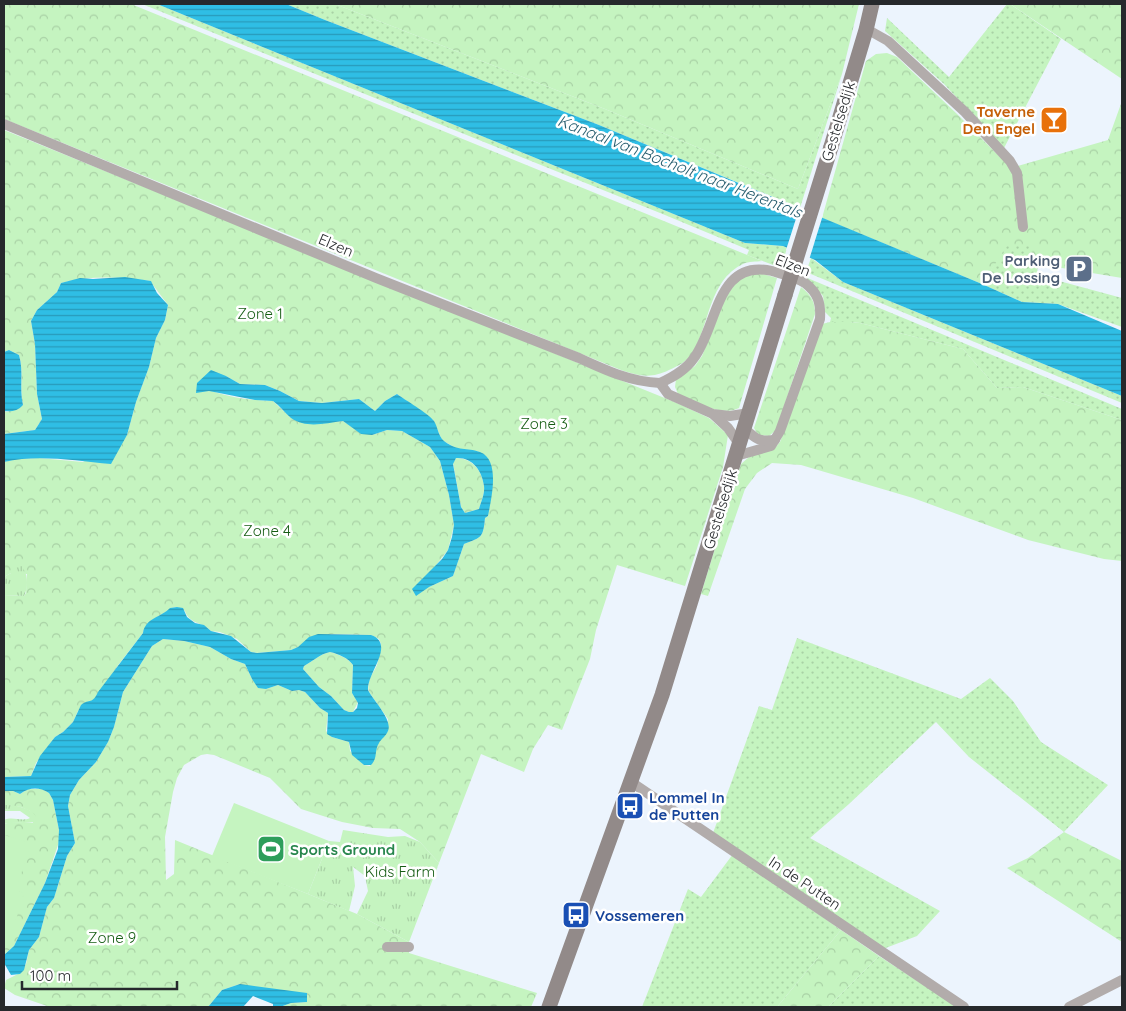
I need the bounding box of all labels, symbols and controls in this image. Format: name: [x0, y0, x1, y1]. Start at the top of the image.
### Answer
street label: Gestelsedijk: [817, 79, 859, 163]
place label: Taverne Den Engel: [962, 102, 1035, 138]
bar icon: Taverne Den Engel: [1039, 105, 1069, 135]
water label: Kanaal van Bocholt naar Herentals: [555, 110, 806, 222]
street label: Elzen: [316, 229, 356, 261]
street label: Elzen: [773, 250, 813, 280]
place label: Parking De Lossing: [982, 251, 1060, 287]
parking icon: Parking De Lossing: [1064, 254, 1094, 284]
park label: Zone 1: [237, 304, 283, 323]
park label: Zone 3: [520, 414, 568, 433]
street label: Gestelsedijk: [699, 467, 741, 551]
park label: Zone 4: [243, 521, 291, 540]
place label: Lommel In de Putten: [649, 788, 725, 824]
bus stop icon: Lommel In de Putten: [615, 791, 645, 821]
sports icon: Sports Ground: [256, 834, 286, 864]
place label: Sports Ground: [290, 840, 395, 859]
street label: In de Putten: [765, 852, 845, 914]
park label: Kids Farm: [365, 862, 435, 881]
bus stop icon: Vossemeren: [561, 900, 591, 930]
place label: Vossemeren: [595, 906, 684, 925]
park label: Zone 9: [88, 928, 136, 947]
scale bar: [22, 958, 178, 990]
text: 100 m: [30, 966, 71, 985]

